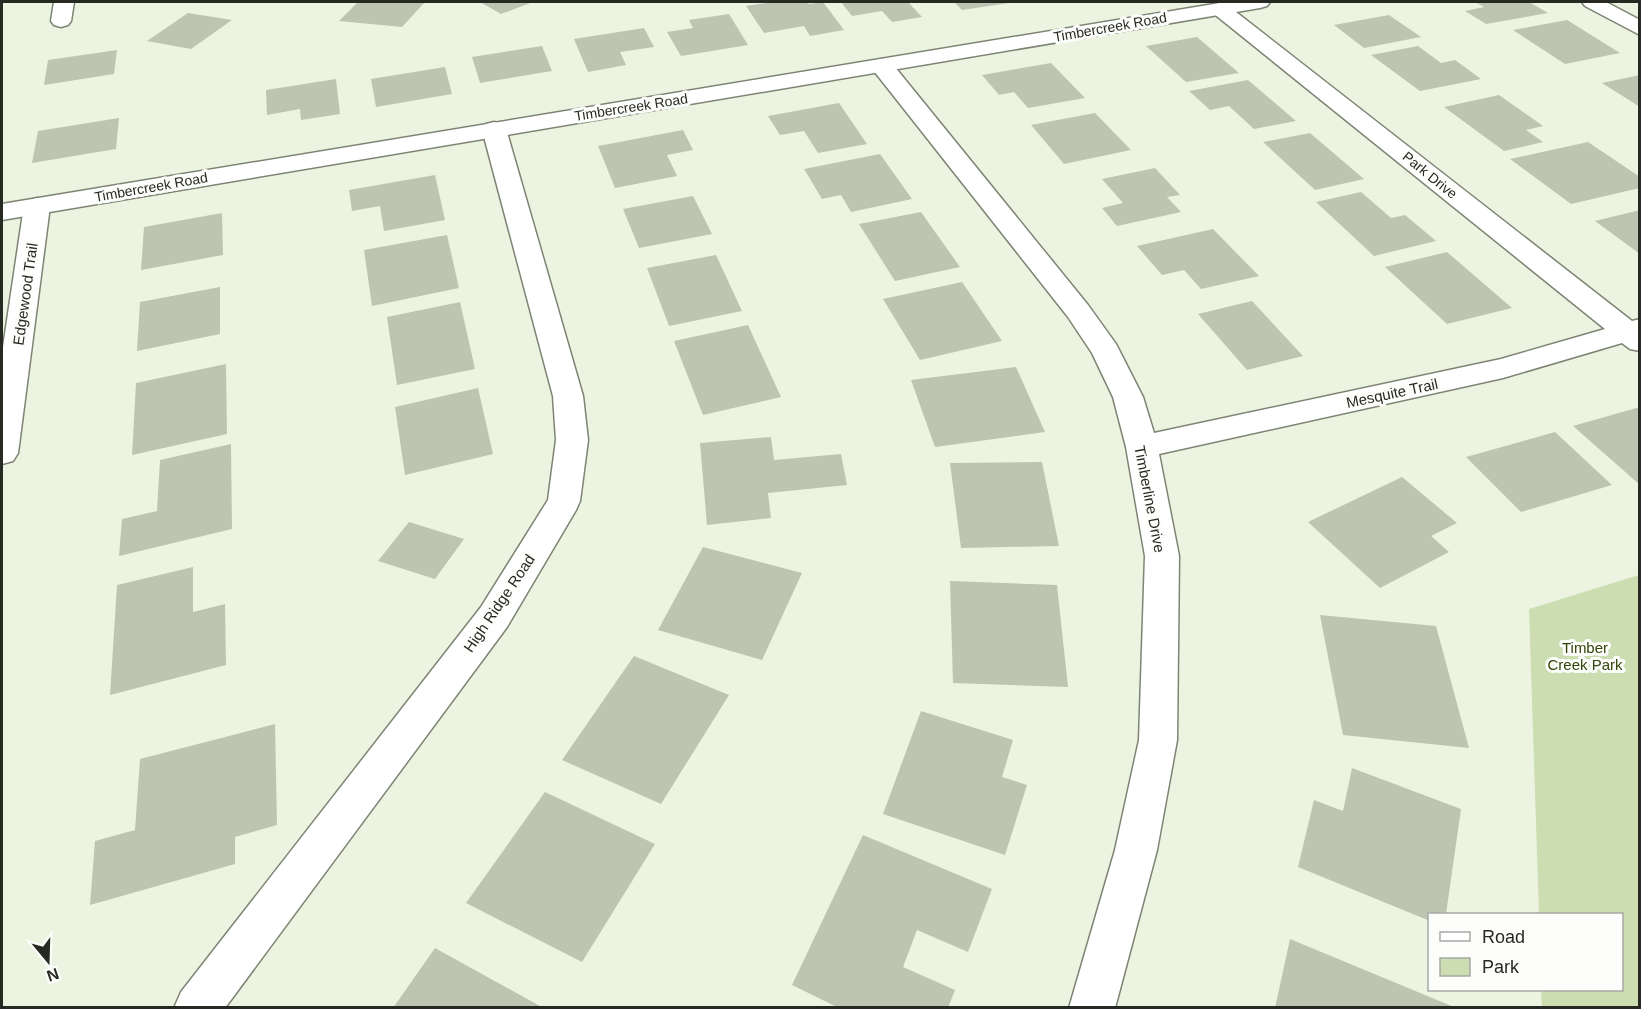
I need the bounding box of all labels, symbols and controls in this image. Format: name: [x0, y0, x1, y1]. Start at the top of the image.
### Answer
street label: Timbercreek Road: [1052, 9, 1168, 45]
street label: Timbercreek Road: [573, 90, 689, 124]
street label: Park Drive: [1400, 148, 1461, 202]
street label: Timbercreek Road: [93, 169, 209, 205]
street label: Edgewood Trail: [9, 242, 41, 346]
street label: Mesquite Trail: [1345, 375, 1439, 411]
street label: Timberline Drive: [1131, 444, 1169, 554]
street label: High Ridge Road: [460, 551, 538, 655]
park label: Timber Creek Park: [1547, 639, 1623, 673]
legend: [1428, 913, 1623, 991]
text: Road: [1482, 927, 1525, 947]
north arrow: [18, 931, 78, 991]
text: Park: [1482, 957, 1520, 977]
text: N: [44, 965, 61, 985]

